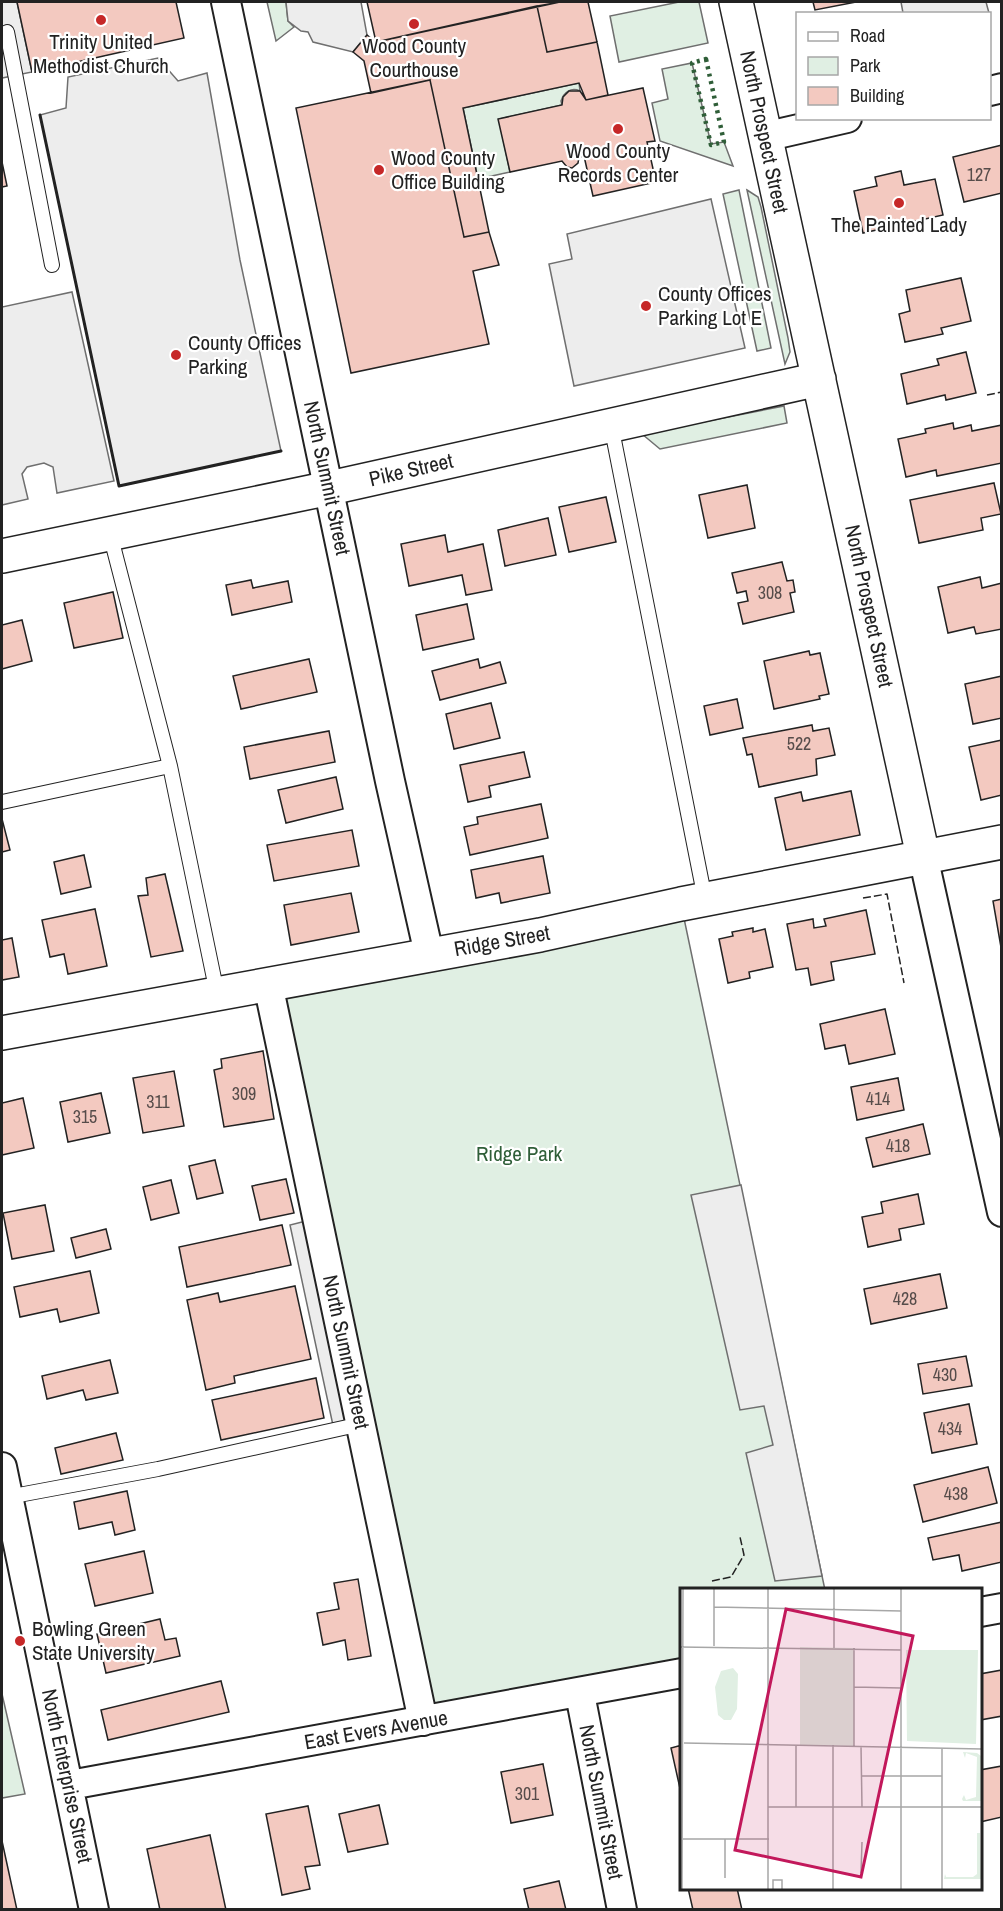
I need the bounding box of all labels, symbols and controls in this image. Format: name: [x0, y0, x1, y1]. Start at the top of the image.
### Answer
legend: [796, 12, 991, 120]
marker: Trinity United Methodist Church: [94, 13, 108, 27]
marker: Wood County Courthouse: [407, 17, 421, 31]
text: Road: [850, 23, 885, 48]
place label: Trinity United Methodist Church: [33, 27, 169, 80]
place label: Wood County Courthouse: [362, 31, 466, 84]
street label: North Prospect Street: [733, 48, 796, 216]
text: Park: [850, 53, 881, 78]
text: Building: [850, 83, 905, 108]
marker: Wood County Records Center: [611, 122, 625, 136]
place label: Wood County Records Center: [558, 136, 679, 189]
place label: Wood County Office Building: [391, 143, 505, 196]
house number: 127: [967, 162, 991, 187]
marker: Wood County Office Building: [372, 163, 386, 177]
marker: The Painted Lady: [892, 196, 906, 210]
place label: The Painted Lady: [831, 210, 967, 239]
place label: County Offices Parking Lot E: [658, 279, 772, 332]
marker: County Offices Parking Lot E: [639, 299, 653, 313]
place label: County Offices Parking: [188, 328, 302, 381]
marker: County Offices Parking: [169, 348, 183, 362]
street label: North Summit Street: [297, 398, 358, 558]
street label: Pike Street: [366, 446, 456, 493]
street label: North Prospect Street: [838, 522, 901, 690]
house number: 308: [758, 580, 782, 605]
house number: 522: [787, 731, 811, 756]
street label: Ridge Street: [452, 918, 552, 963]
house number: 309: [232, 1081, 256, 1106]
house number: 414: [866, 1086, 890, 1111]
house number: 311: [146, 1089, 171, 1114]
house number: 315: [73, 1104, 97, 1129]
house number: 418: [886, 1133, 910, 1158]
park label: Ridge Park: [476, 1139, 562, 1168]
street label: North Summit Street: [316, 1272, 377, 1432]
house number: 428: [893, 1286, 917, 1311]
house number: 430: [933, 1362, 957, 1387]
house number: 434: [938, 1416, 962, 1441]
house number: 438: [944, 1481, 968, 1506]
inset map: [680, 1588, 982, 1890]
place label: Bowling Green State University: [32, 1614, 155, 1667]
marker: Bowling Green State University: [13, 1634, 27, 1648]
street label: North Enterprise Street: [35, 1686, 100, 1866]
street label: East Evers Avenue: [302, 1703, 450, 1756]
street label: North Summit Street: [572, 1722, 631, 1882]
house number: 301: [515, 1781, 540, 1806]

